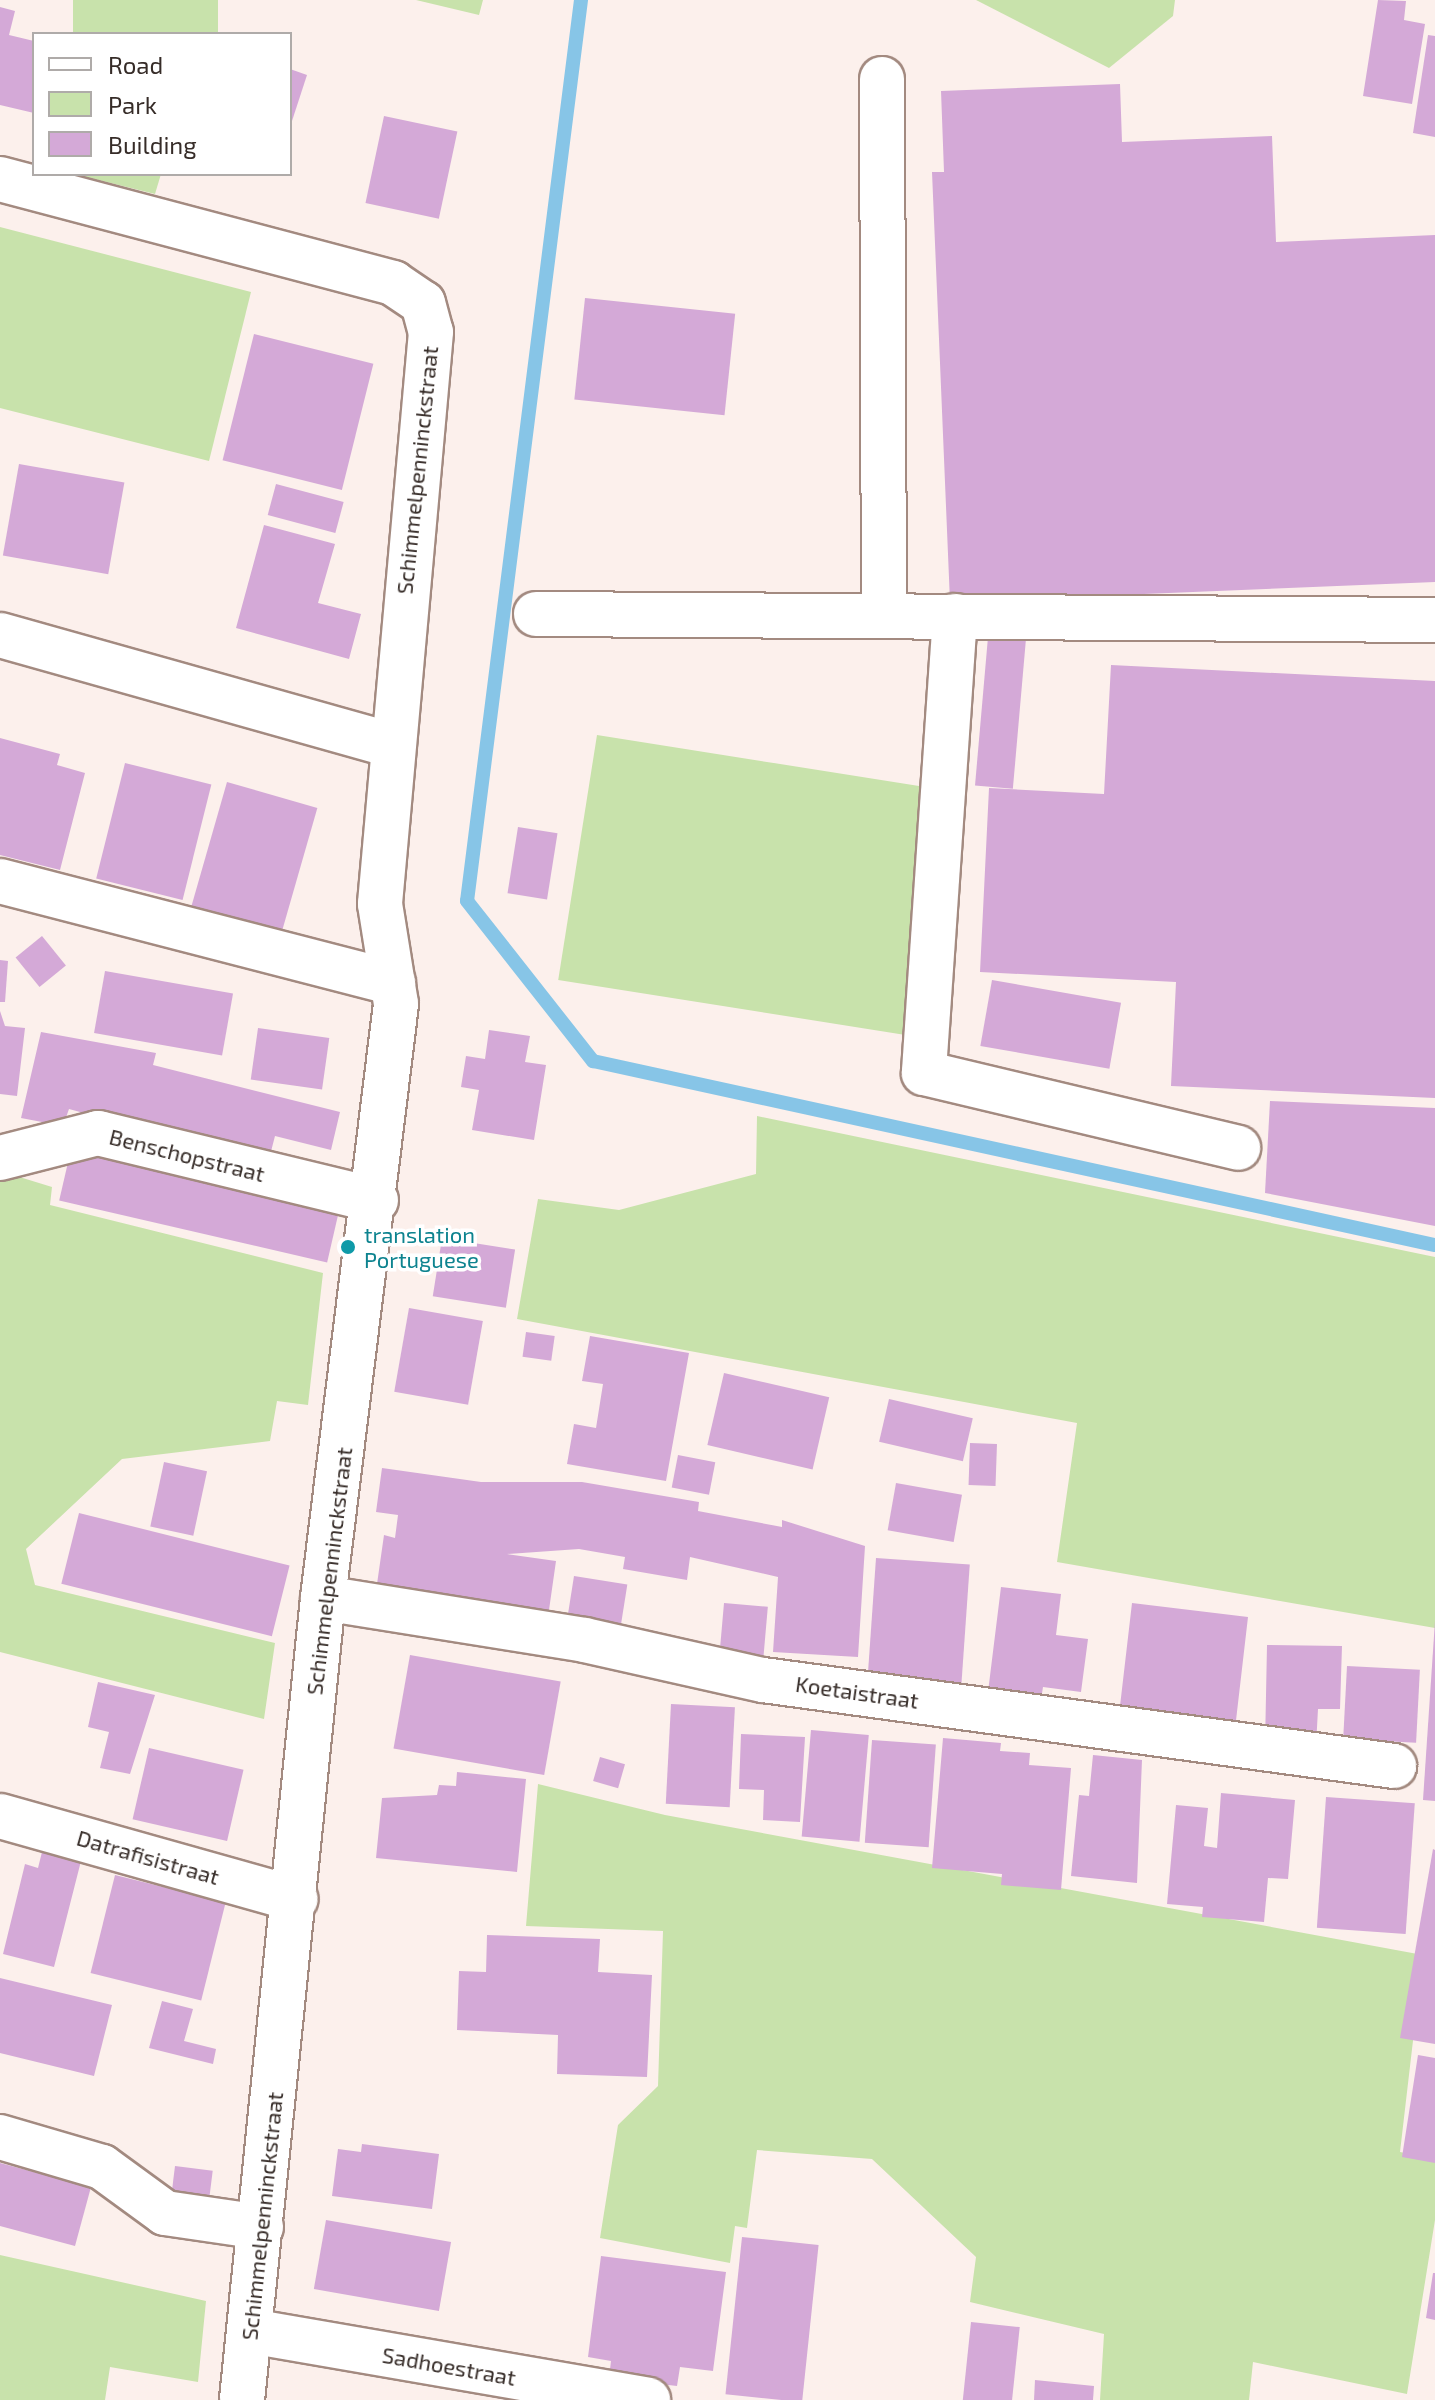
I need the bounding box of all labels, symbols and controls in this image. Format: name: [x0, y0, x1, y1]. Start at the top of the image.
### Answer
legend: [32, 32, 292, 176]
text: Road: [108, 50, 163, 79]
text: Park: [108, 90, 157, 119]
text: Building: [108, 130, 197, 159]
street label: Schimmelpenninckstraat: [391, 345, 443, 595]
street label: Benschopstraat: [107, 1123, 267, 1187]
place label: translation Portuguese: [364, 1221, 479, 1272]
marker: translation Portuguese: [339, 1238, 357, 1256]
street label: Schimmelpenninckstraat: [301, 1446, 357, 1696]
street label: Koetaistraat: [794, 1670, 920, 1714]
street label: Datrafisistraat: [74, 1824, 222, 1890]
street label: Schimmelpenninckstraat: [236, 2091, 288, 2341]
street label: Sadhoestraat: [380, 2341, 518, 2391]

